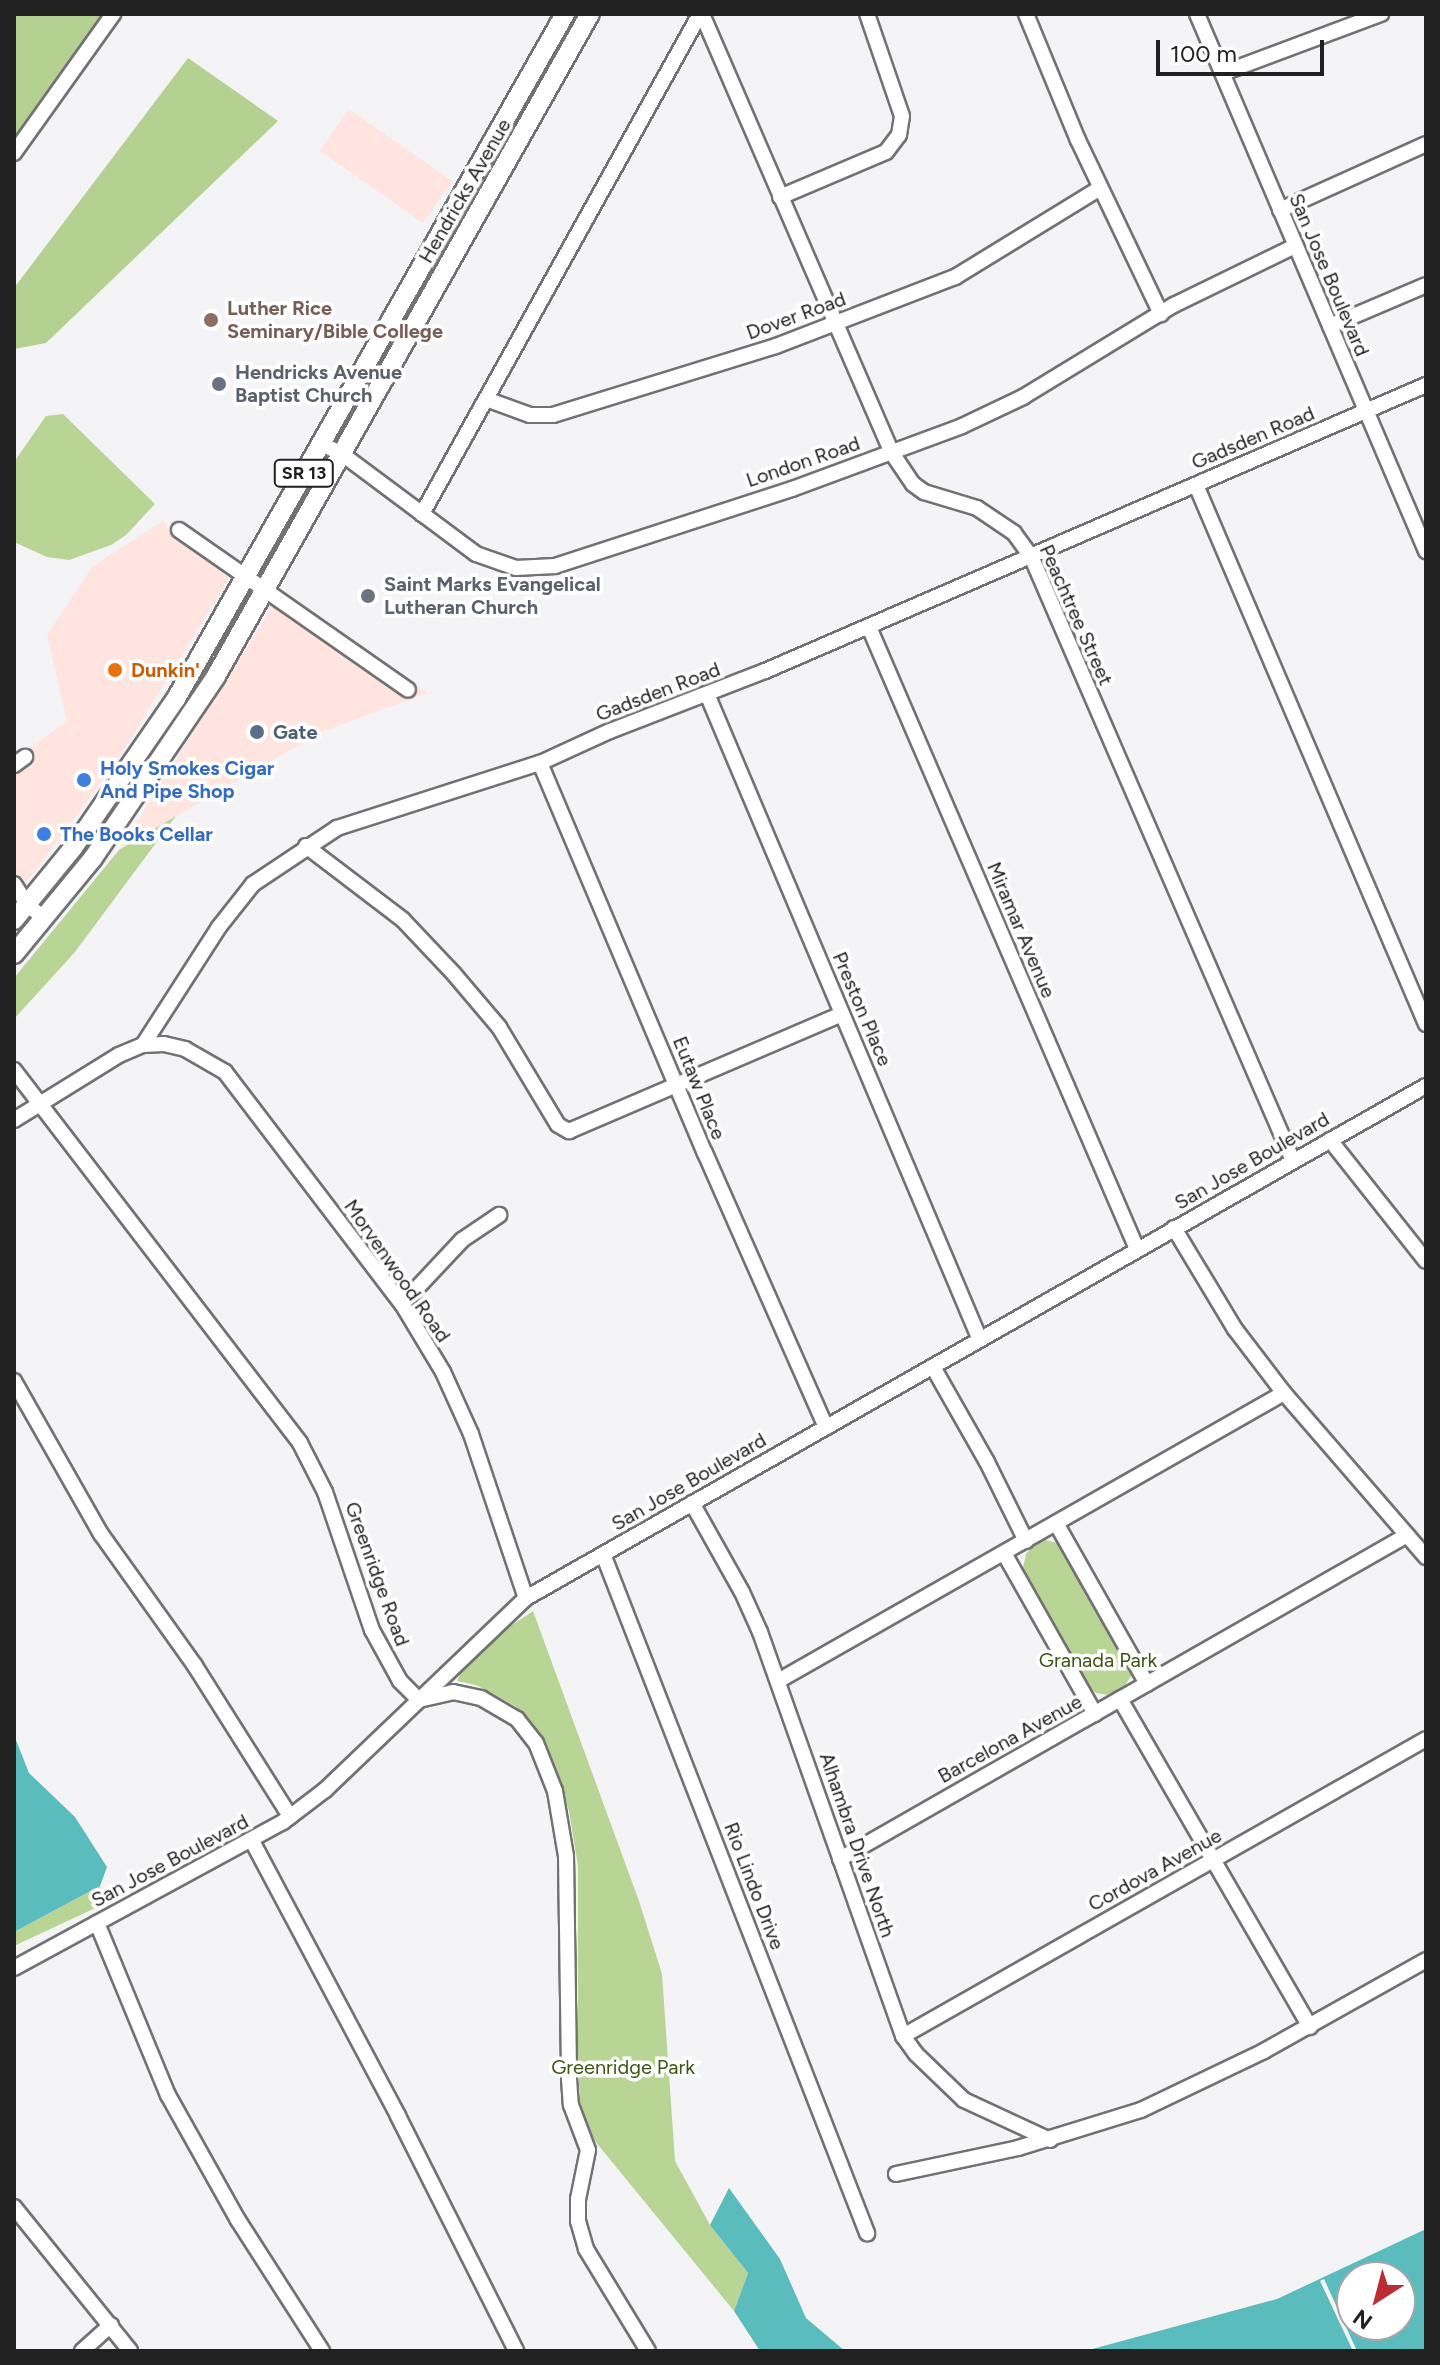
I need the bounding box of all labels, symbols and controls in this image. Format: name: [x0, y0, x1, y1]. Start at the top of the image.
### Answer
scale bar: [1160, 24, 1328, 74]
text: 100 m: [1170, 39, 1237, 68]
street label: Hendricks Avenue: [414, 115, 516, 267]
street label: San Jose Boulevard: [1284, 190, 1374, 360]
street label: Dover Road: [743, 287, 849, 345]
place label: Luther Rice Seminary/Bible College: [227, 296, 443, 343]
marker: Luther Rice Seminary/Bible College: [202, 311, 220, 329]
place label: Hendricks Avenue Baptist Church: [235, 360, 402, 407]
marker: Hendricks Avenue Baptist Church: [210, 375, 228, 393]
street label: Gadsden Road: [1188, 401, 1318, 475]
street label: London Road: [743, 431, 863, 493]
road number: SR 13: [272, 459, 336, 487]
street label: Peachtree Street: [1034, 541, 1118, 689]
place label: Saint Marks Evangelical Lutheran Church: [384, 572, 601, 619]
marker: Saint Marks Evangelical Lutheran Church: [359, 587, 377, 605]
street label: Gadsden Road: [592, 657, 724, 727]
place label: Dunkin': [131, 658, 200, 682]
marker: Dunkin': [106, 661, 124, 679]
place label: Gate: [273, 720, 317, 744]
marker: Gate: [248, 723, 266, 741]
place label: Holy Smokes Cigar And Pipe Shop: [100, 756, 274, 803]
marker: Holy Smokes Cigar And Pipe Shop: [75, 771, 93, 789]
place label: The Books Cellar: [60, 822, 213, 846]
marker: The Books Cellar: [35, 825, 53, 843]
street label: Miramar Avenue: [982, 859, 1060, 1001]
street label: Preston Place: [827, 948, 897, 1070]
street label: Eutaw Place: [667, 1033, 731, 1143]
street label: San Jose Boulevard: [1170, 1107, 1334, 1215]
street label: Morvenwood Road: [339, 1195, 455, 1347]
street label: San Jose Boulevard: [607, 1428, 771, 1536]
street label: Greenridge Road: [340, 1499, 414, 1649]
park label: Granada Park: [1039, 1648, 1157, 1672]
street label: Barcelona Avenue: [934, 1690, 1086, 1788]
street label: Alhambra Drive North: [814, 1750, 900, 1940]
street label: San Jose Boulevard: [87, 1809, 253, 1913]
street label: Rio Lindo Drive: [719, 1819, 789, 1953]
street label: Cordova Avenue: [1084, 1823, 1226, 1917]
park label: Greenridge Park: [551, 2055, 695, 2079]
north arrow: [1336, 2261, 1416, 2341]
text: N: [1348, 2303, 1378, 2335]

